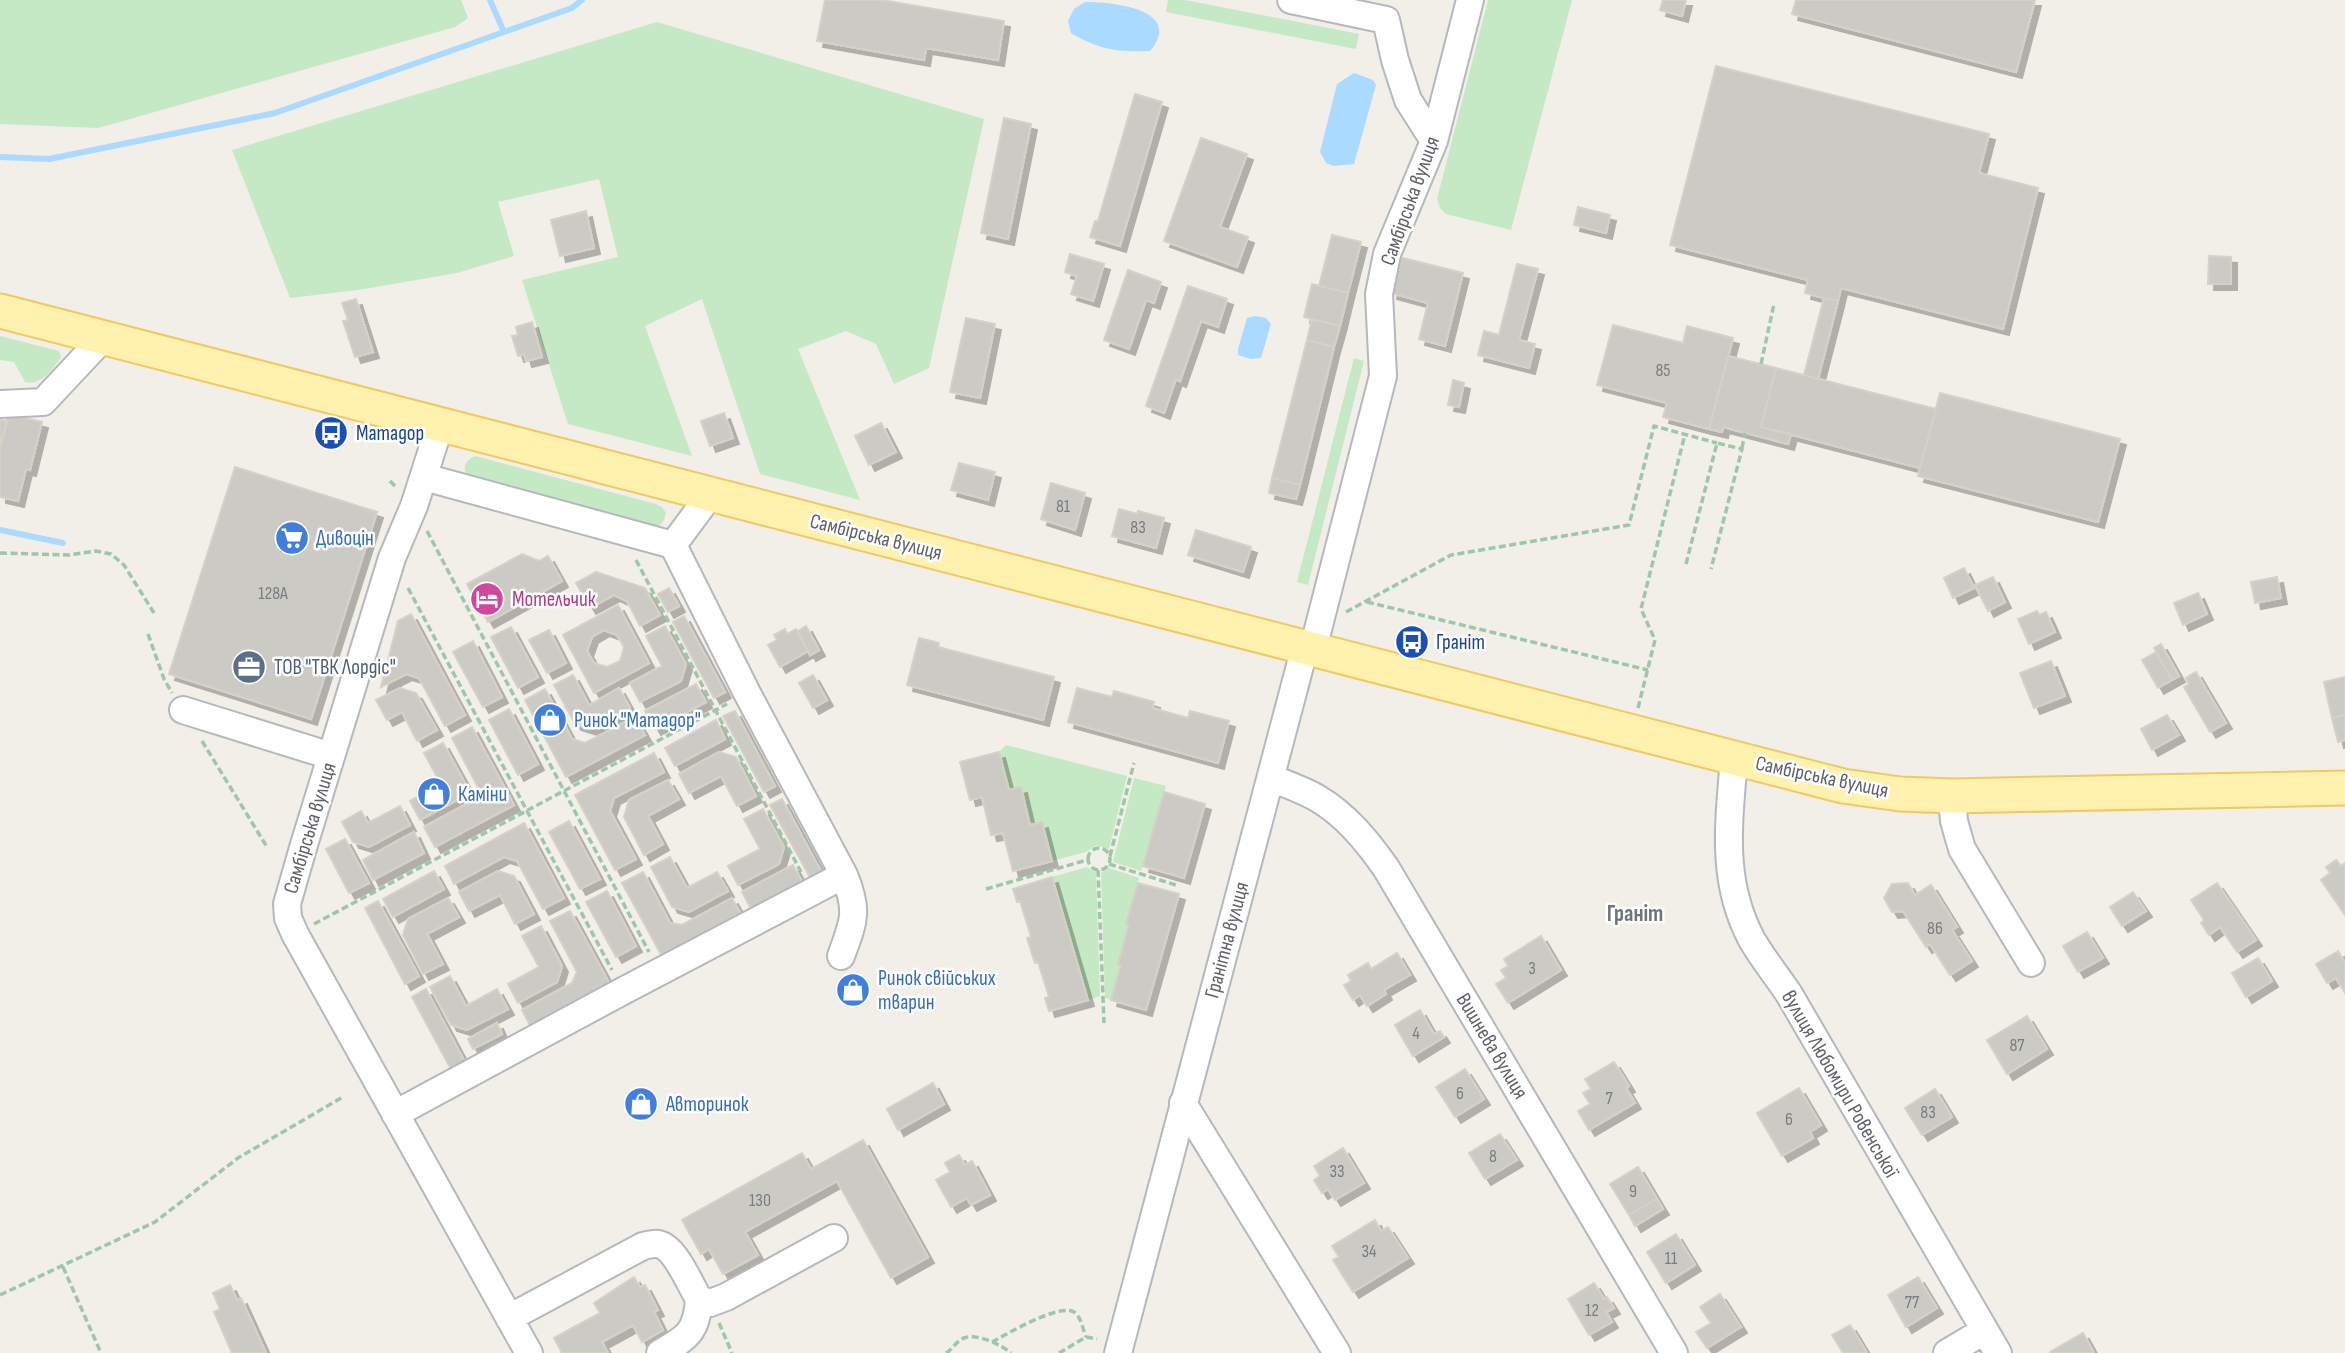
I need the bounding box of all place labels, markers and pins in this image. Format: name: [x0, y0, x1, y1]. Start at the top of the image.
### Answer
bus stop icon: Матадор: [312, 414, 350, 452]
place label: Матадор: [356, 421, 424, 446]
supermarket icon: Дивоцін: [273, 519, 311, 557]
place label: Дивоцін: [316, 526, 374, 551]
hotel icon: Мотельчик: [468, 580, 506, 618]
place label: Мотельчик: [512, 587, 596, 612]
bus stop icon: Граніт: [1393, 623, 1431, 661]
place label: Граніт: [1436, 630, 1485, 655]
office icon: ТОВ "ТВК Лордіс": [230, 648, 268, 686]
place label: ТОВ "ТВК Лордіс": [274, 655, 396, 680]
shop icon: Ринок "Матадор": [531, 701, 569, 739]
place label: Ринок "Матадор": [574, 708, 701, 733]
shop icon: Каміни: [415, 775, 453, 813]
place label: Каміни: [458, 782, 507, 807]
place label: Ринок свійських тварин: [878, 966, 996, 1015]
shop icon: Ринок свійських тварин: [834, 971, 872, 1009]
shop icon: Авторинок: [622, 1085, 660, 1123]
place label: Авторинок: [665, 1092, 749, 1117]

